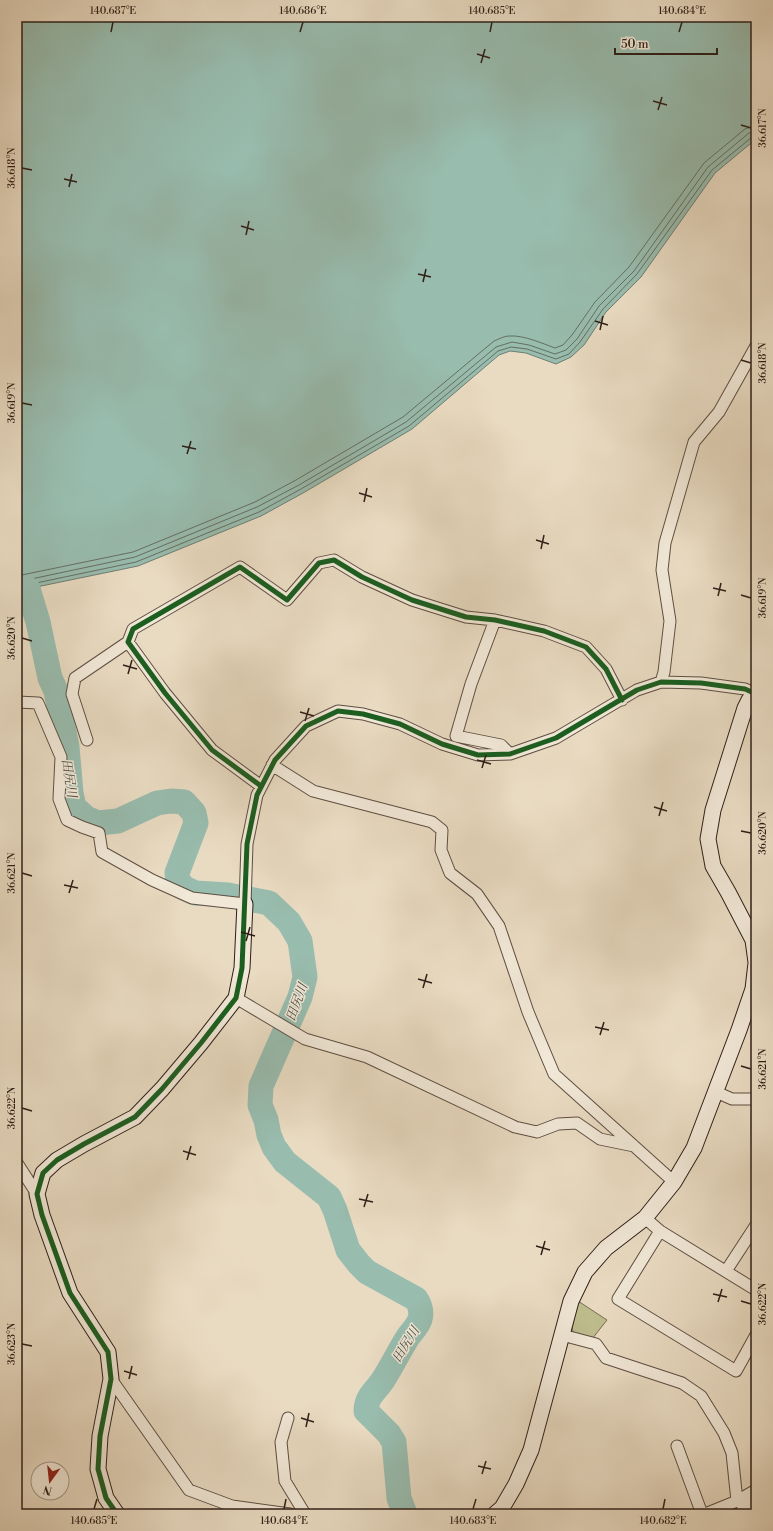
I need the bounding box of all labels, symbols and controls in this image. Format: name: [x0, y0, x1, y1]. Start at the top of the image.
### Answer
text: 140.687°E: [90, 5, 136, 17]
text: 140.686°E: [279, 5, 327, 17]
text: 140.685°E: [469, 5, 516, 17]
text: 140.684°E: [658, 5, 706, 17]
scale bar: [615, 30, 717, 56]
text: 50 m: [621, 37, 649, 52]
text: 36.617°N: [757, 108, 769, 148]
text: 36.618°N: [6, 147, 18, 188]
text: 36.618°N: [757, 342, 769, 383]
text: 36.619°N: [6, 382, 18, 423]
text: 36.619°N: [757, 577, 769, 618]
text: 36.620°N: [6, 616, 18, 660]
water label: 田尻川: [58, 758, 80, 801]
text: 36.620°N: [757, 811, 769, 855]
text: 36.621°N: [6, 852, 18, 894]
water label: 田尻川: [283, 979, 312, 1023]
text: 36.621°N: [757, 1048, 769, 1090]
text: 36.622°N: [6, 1086, 18, 1129]
text: 36.622°N: [757, 1282, 769, 1325]
text: 36.623°N: [6, 1322, 18, 1365]
water label: 田尻川: [389, 1322, 424, 1365]
north arrow: [30, 1461, 70, 1501]
text: N: [41, 1482, 54, 1498]
text: 140.685°E: [71, 1515, 118, 1527]
text: 140.684°E: [260, 1515, 308, 1527]
text: 140.683°E: [450, 1515, 497, 1527]
text: 140.682°E: [639, 1515, 687, 1527]

